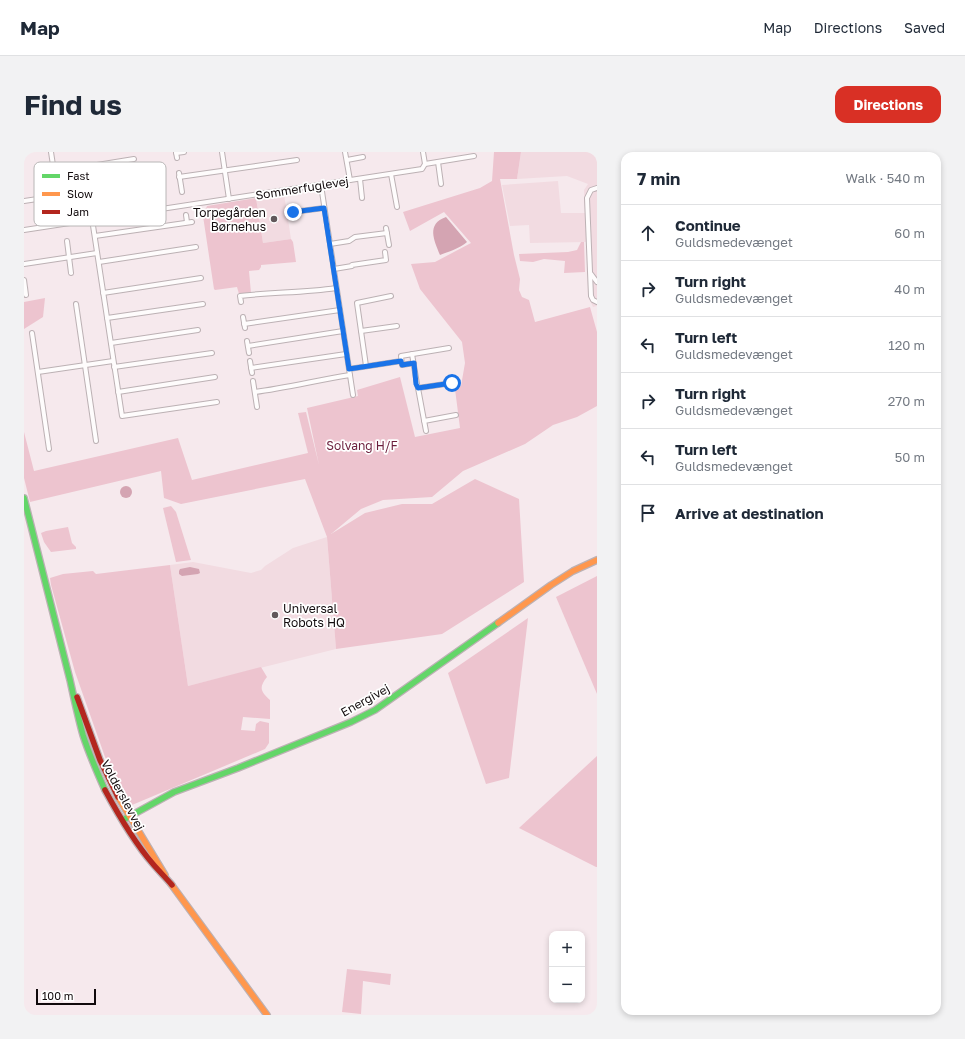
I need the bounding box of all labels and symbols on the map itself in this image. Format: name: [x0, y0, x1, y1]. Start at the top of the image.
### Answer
legend: [34, 162, 166, 226]
text: Fast: [67, 169, 90, 182]
street label: Sommerfuglevej: [254, 173, 350, 203]
text: Slow: [67, 187, 93, 200]
route end: [284, 203, 302, 221]
text: Jam: [67, 205, 89, 218]
place label: Torpegården Børnehus: [193, 205, 266, 234]
marker: Torpegården Børnehus: [269, 214, 279, 224]
route start: [443, 374, 461, 392]
park label: Solvang H/F: [326, 438, 398, 453]
place label: Universal Robots HQ: [283, 601, 345, 630]
marker: Universal Robots HQ: [270, 610, 280, 620]
street label: Energivej: [338, 680, 392, 720]
street label: Volderslevvej: [98, 757, 148, 833]
scale bar: [36, 987, 96, 1006]

